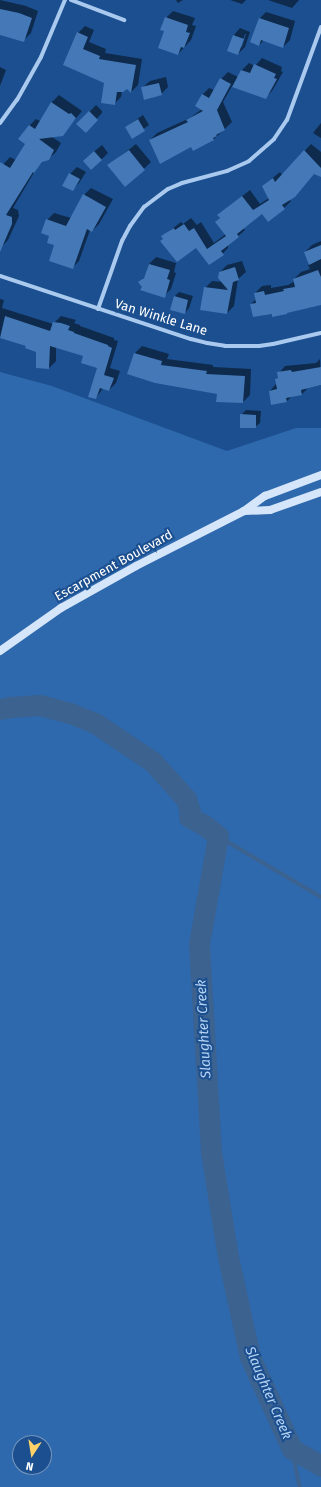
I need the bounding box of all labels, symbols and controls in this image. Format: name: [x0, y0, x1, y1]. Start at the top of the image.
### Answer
street label: Van Winkle Lane: [113, 297, 209, 339]
street label: Escarpment Boulevard: [52, 527, 176, 605]
water label: Slaughter Creek: [193, 979, 215, 1079]
water label: Slaughter Creek: [241, 1344, 295, 1442]
north arrow: [12, 1435, 52, 1475]
text: N: [25, 1459, 35, 1473]

